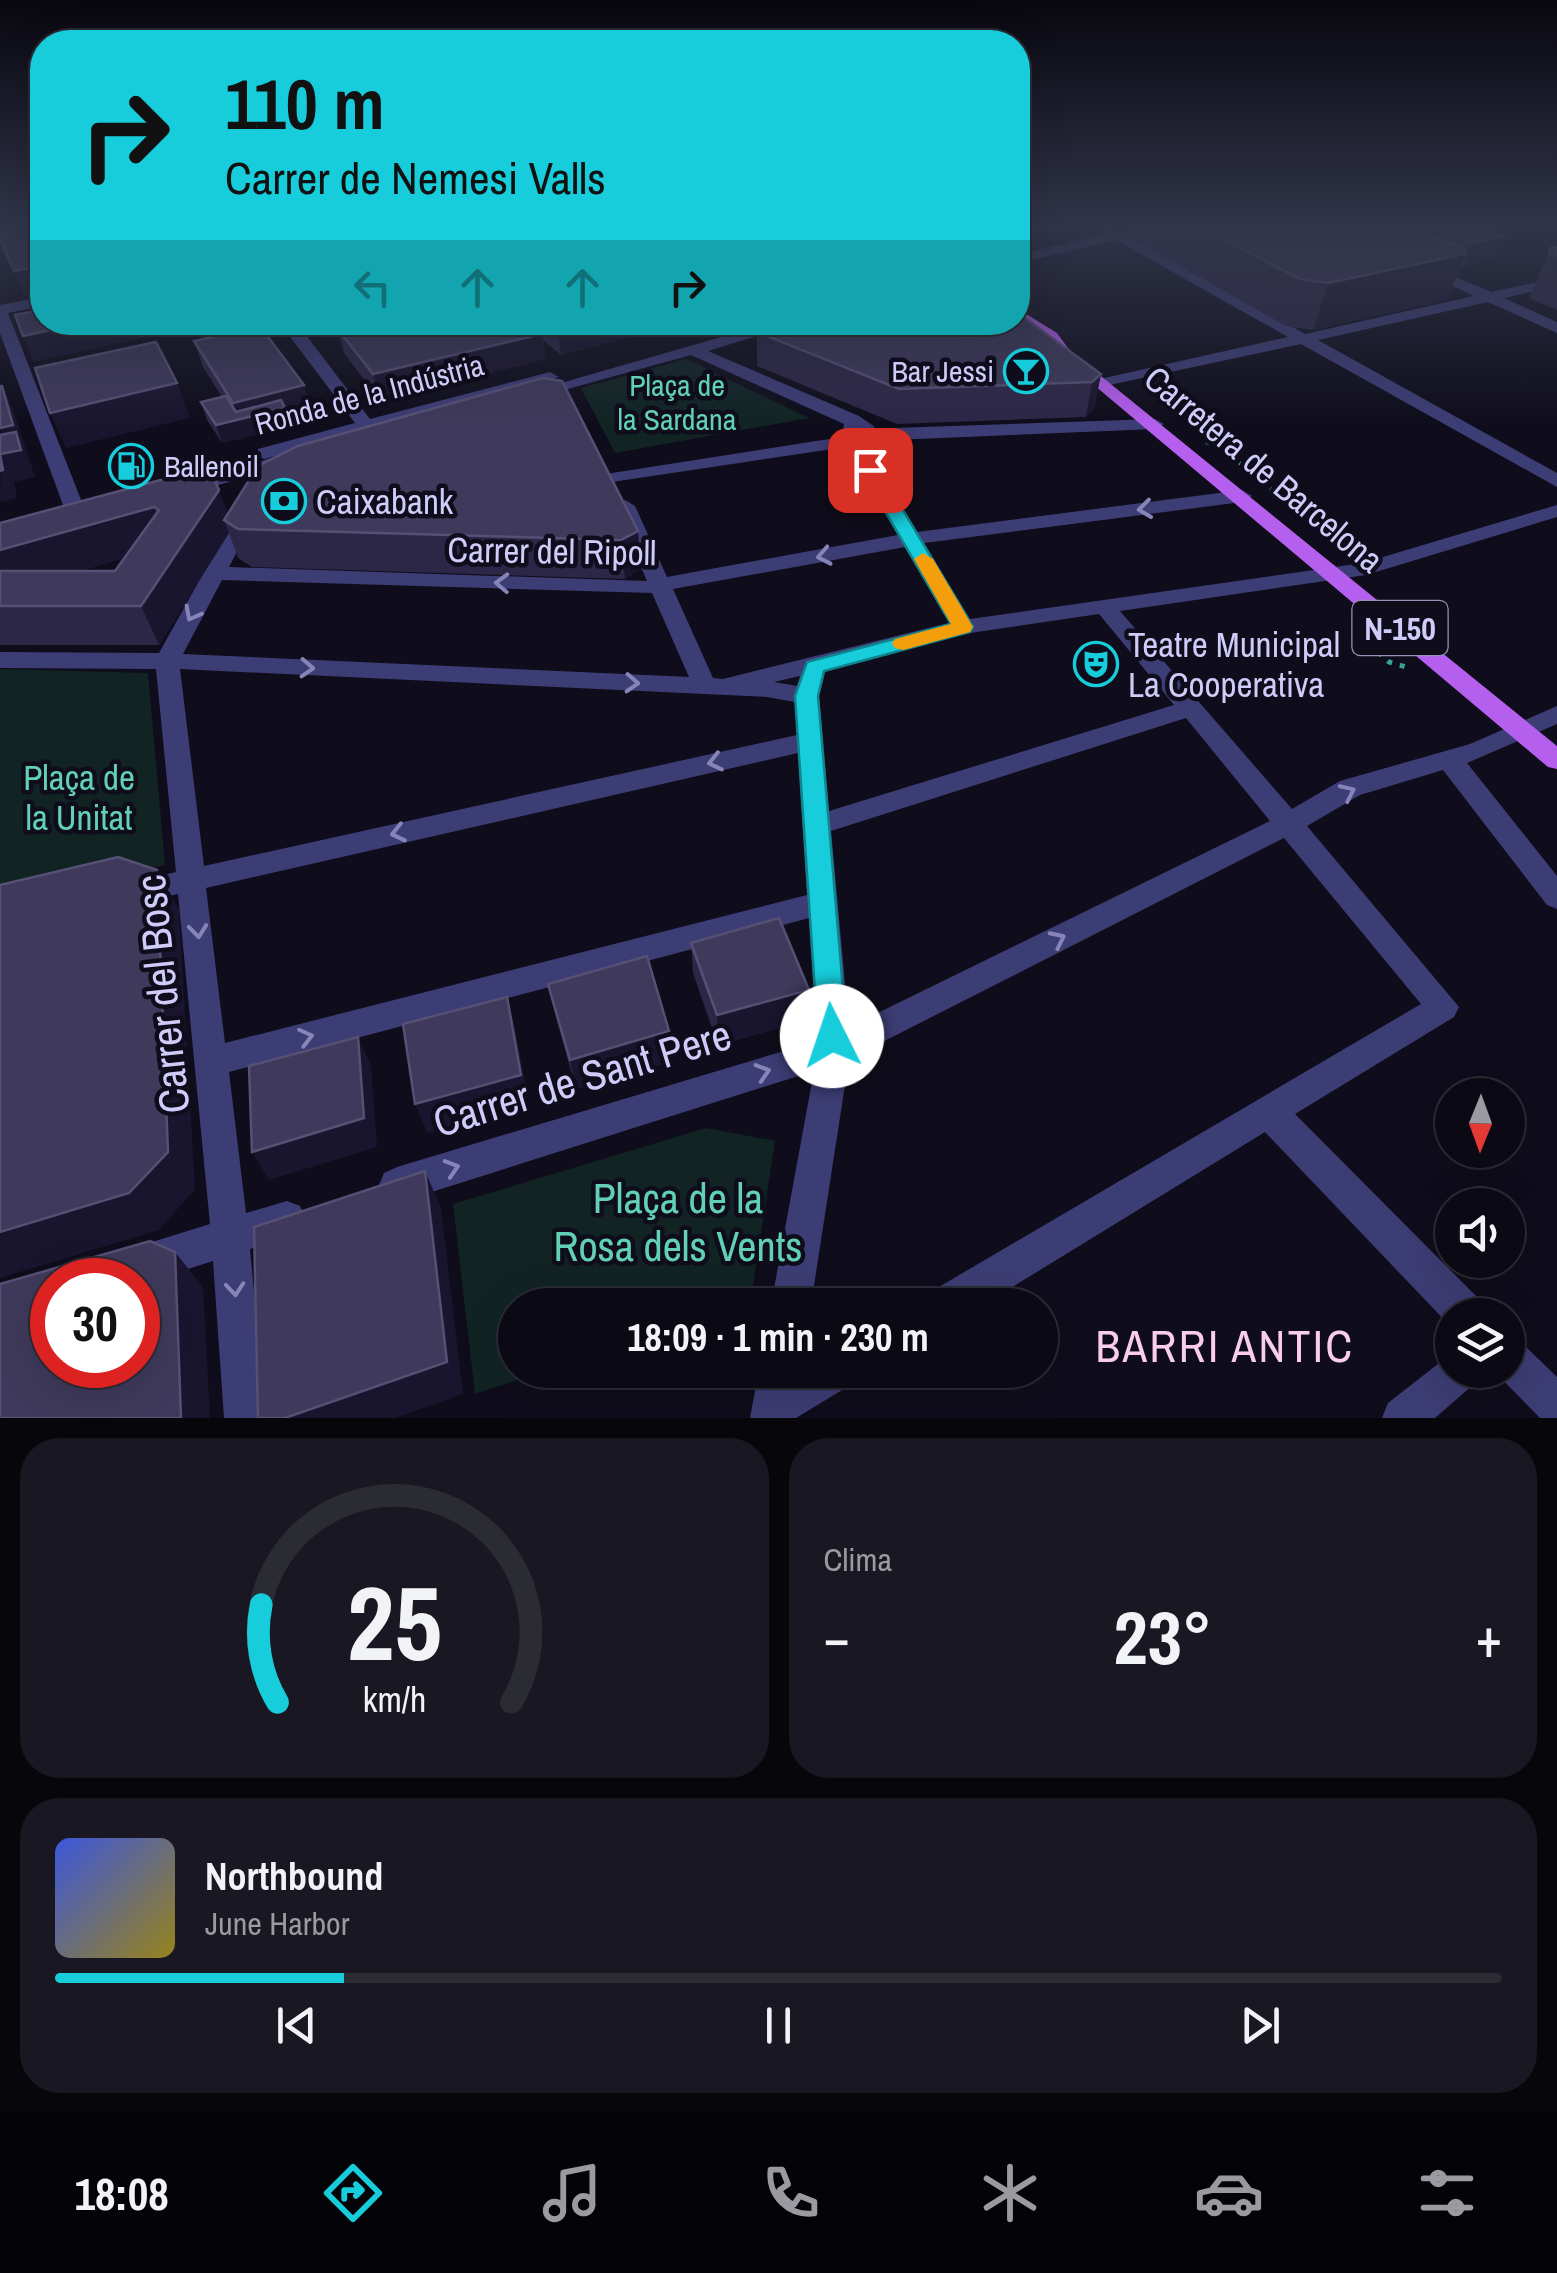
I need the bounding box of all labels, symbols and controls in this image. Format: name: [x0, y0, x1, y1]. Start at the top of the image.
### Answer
text: 110 m: [225, 57, 385, 151]
icon: right: [60, 70, 190, 200]
text: Carrer de Nemesi Valls: [225, 147, 606, 208]
icon: left: [345, 260, 400, 315]
icon: ahead: [450, 260, 505, 315]
icon: ahead: [555, 260, 610, 315]
icon: right: [660, 260, 715, 315]
street label: Ronda de la Indústria: [250, 344, 488, 444]
bar icon: Bar Jessi: [1003, 348, 1049, 394]
place label: Bar Jessi: [891, 351, 994, 391]
street label: Carretera de Barcelona: [1135, 355, 1393, 583]
park label: Plaça de la Sardana: [618, 365, 737, 439]
pin: [828, 428, 913, 513]
fuel station icon: Ballenoil: [108, 443, 154, 489]
icon: arrive: [843, 443, 898, 498]
place label: Ballenoil: [164, 446, 258, 486]
bank icon: Caixabank: [261, 478, 307, 524]
place label: Caixabank: [316, 478, 454, 525]
one-way arrow: [1137, 497, 1154, 518]
street label: Carrer del Ripoll: [447, 526, 657, 576]
one-way arrow: [816, 545, 833, 566]
one-way arrow: [493, 573, 509, 594]
road number: N-150: [1352, 601, 1448, 655]
one-way arrow: [185, 604, 204, 622]
place label: Teatre Municipal La Cooperativa: [1128, 621, 1340, 708]
theatre icon: Teatre Municipal La Cooperativa: [1073, 641, 1119, 687]
one-way arrow: [300, 657, 316, 678]
one-way arrow: [624, 672, 640, 693]
one-way arrow: [707, 750, 724, 771]
park label: Plaça de la Unitat: [23, 754, 135, 841]
one-way arrow: [1337, 784, 1355, 804]
one-way arrow: [390, 822, 407, 843]
street label: Carrer del Bosc: [122, 872, 202, 1116]
one-way arrow: [187, 924, 208, 940]
one-way arrow: [1048, 931, 1066, 951]
position arrow: [780, 984, 884, 1088]
street label: Carrer de Sant Pere: [426, 1006, 738, 1150]
one-way arrow: [297, 1027, 314, 1048]
one-way arrow: [753, 1063, 770, 1084]
north arrow: [1435, 1078, 1525, 1168]
map controls: [1435, 1078, 1525, 1388]
one-way arrow: [443, 1160, 460, 1180]
park label: Plaça de la Rosa dels Vents: [554, 1170, 802, 1274]
button: sound: [1435, 1188, 1525, 1278]
speed limit sign: 30: [30, 1258, 160, 1388]
one-way arrow: [223, 1282, 245, 1298]
button: layers: [1435, 1298, 1525, 1388]
text: 18:09 · 1 min · 230 m: [627, 1312, 929, 1363]
district label: BARRI ANTIC: [1095, 1315, 1355, 1376]
text: Clima: [824, 1538, 892, 1581]
text: 25: [347, 1552, 442, 1692]
text: 23°: [1114, 1586, 1212, 1687]
text: −: [824, 1600, 850, 1674]
text: +: [1476, 1600, 1502, 1674]
text: km/h: [362, 1675, 426, 1723]
text: Northbound: [205, 1851, 383, 1902]
text: June Harbor: [205, 1902, 349, 1945]
icon: previous: [269, 1998, 324, 2053]
icon: pause: [751, 1998, 806, 2053]
icon: next: [1233, 1998, 1288, 2053]
icon: directions: [318, 2158, 388, 2228]
icon: music: [537, 2158, 607, 2228]
icon: phone: [756, 2158, 826, 2228]
icon: climate: [975, 2158, 1045, 2228]
icon: car: [1194, 2158, 1264, 2228]
icon: filters: [1412, 2158, 1482, 2228]
text: 18:08: [74, 2163, 169, 2224]

